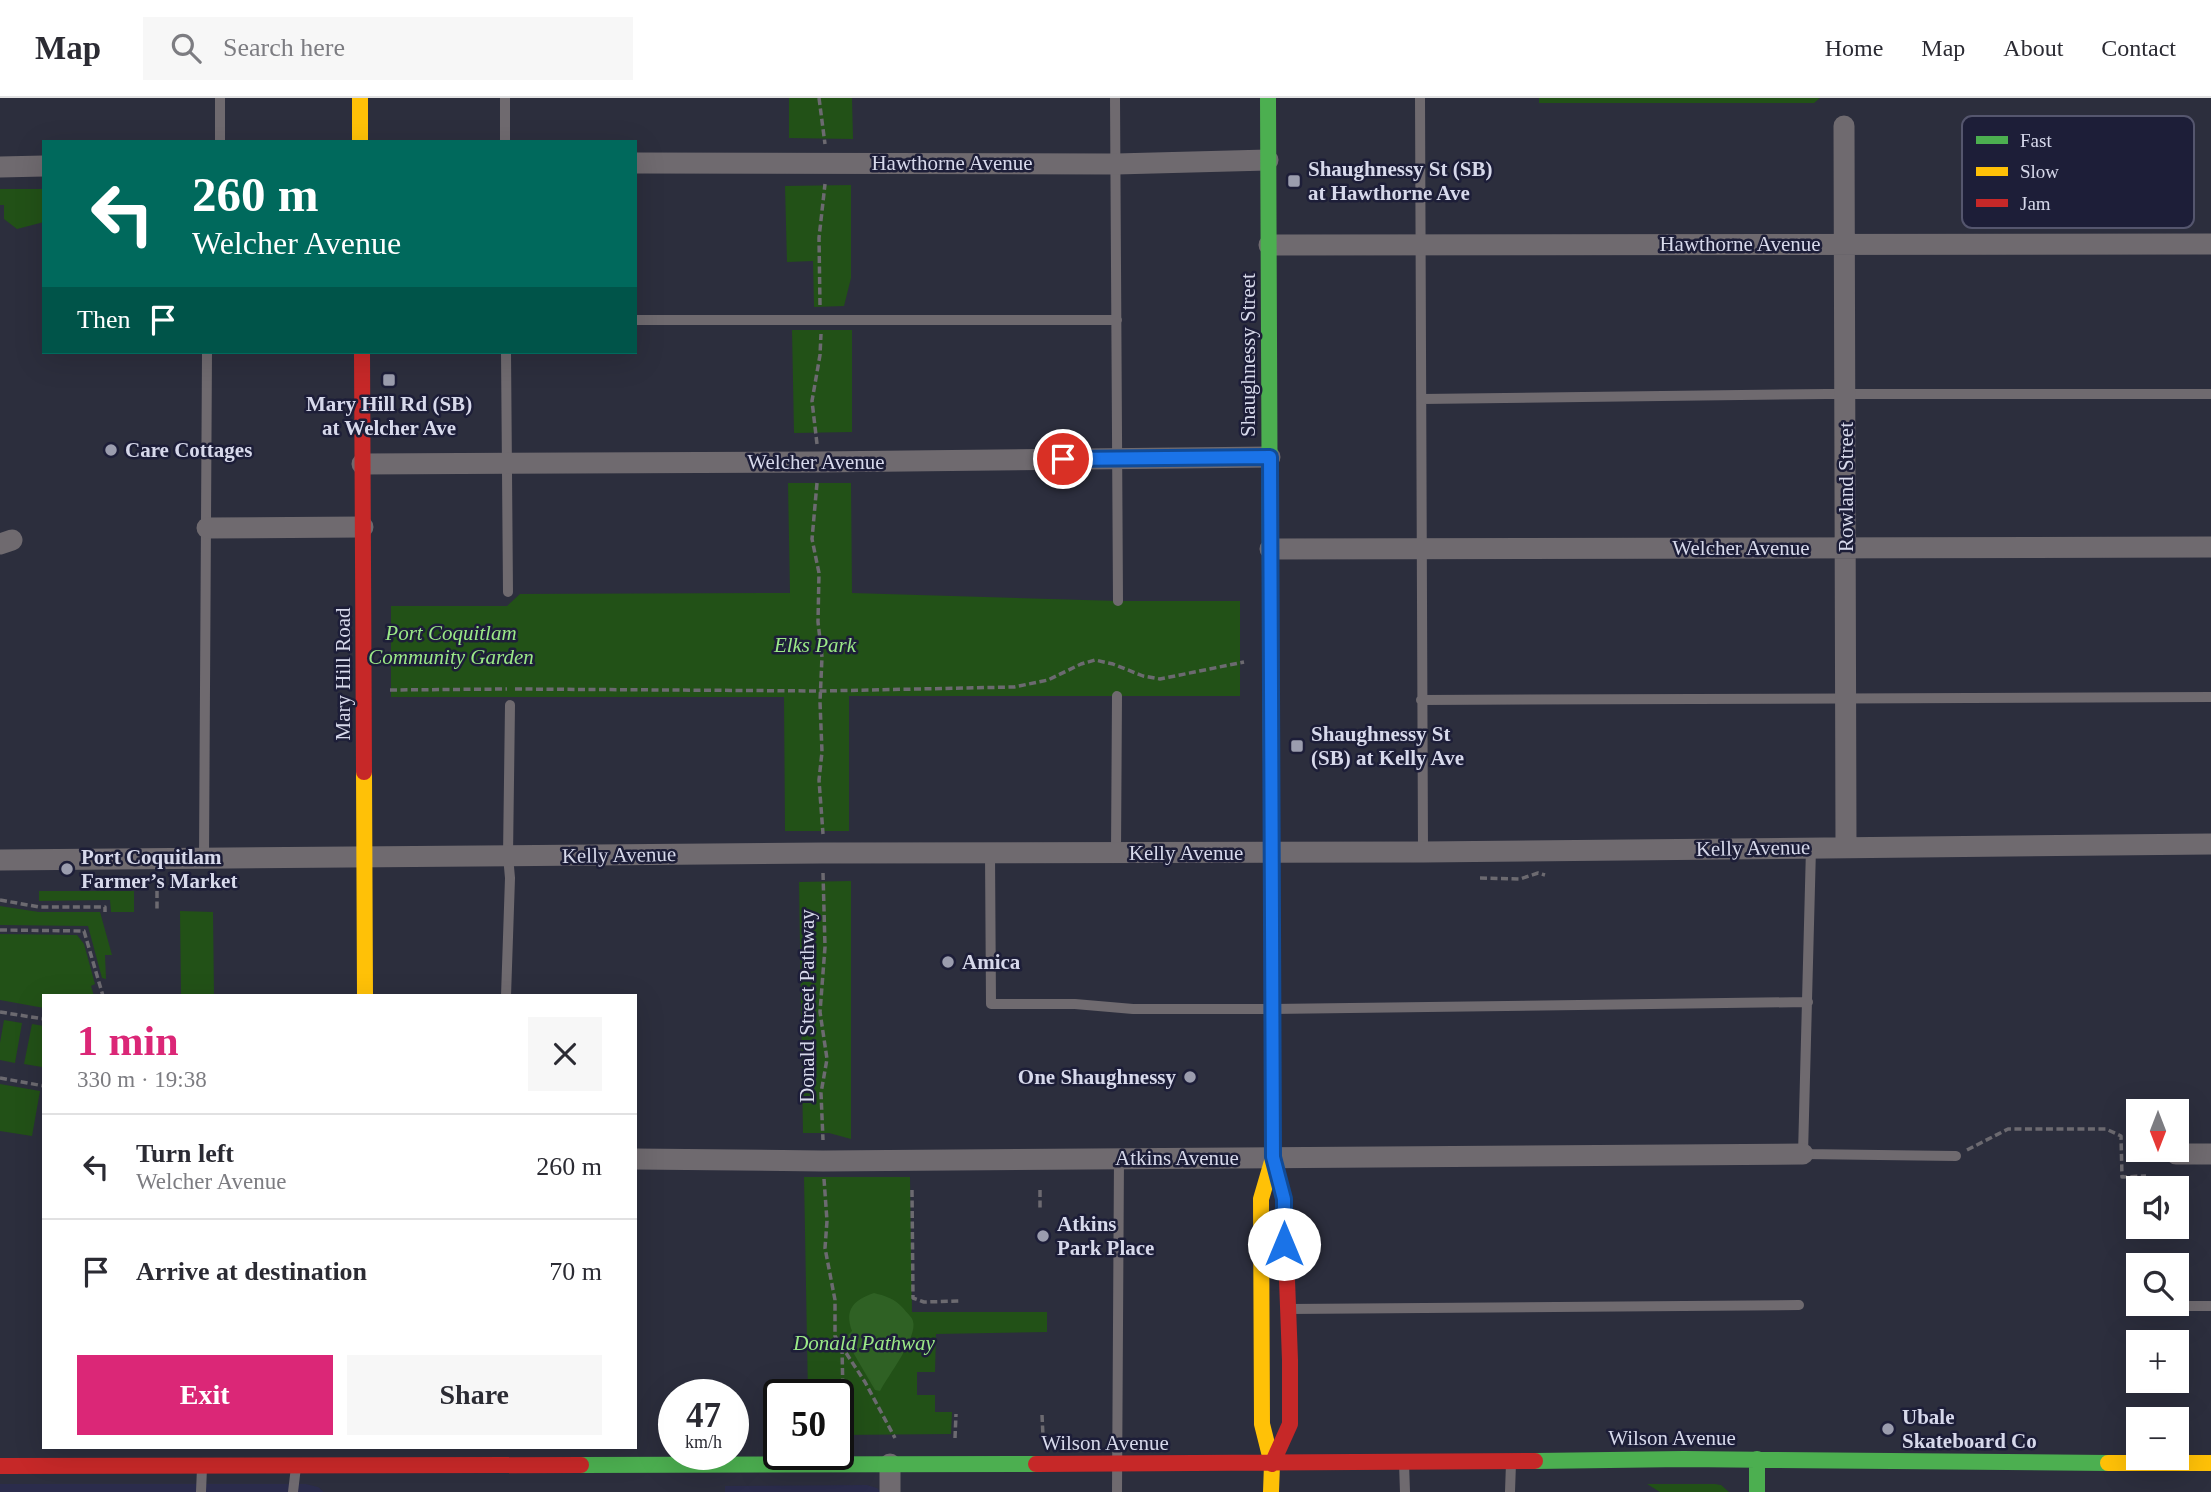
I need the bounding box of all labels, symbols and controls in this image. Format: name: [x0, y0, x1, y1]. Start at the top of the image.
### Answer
search box: [143, 17, 633, 80]
icon: search: [167, 29, 205, 67]
text: Map: [35, 30, 101, 66]
text: Search here: [223, 33, 345, 62]
text: Home: [1825, 35, 1883, 61]
text: Map: [1921, 35, 1965, 61]
text: About: [2003, 35, 2063, 61]
text: Contact: [2101, 35, 2176, 61]
legend: [1962, 116, 2194, 228]
text: Fast: [2020, 130, 2052, 151]
street label: Hawthorne Avenue: [871, 151, 1033, 175]
place label: Shaughnessy St (SB) at Hawthorne Ave: [1308, 157, 1492, 205]
text: Slow: [2020, 161, 2059, 182]
text: 260 m: [192, 167, 319, 222]
icon: left: [77, 168, 168, 259]
marker: Shaughnessy St (SB) at Hawthorne Ave: [1286, 173, 1302, 189]
text: Jam: [2020, 193, 2051, 214]
text: Welcher Avenue: [192, 225, 401, 261]
street label: Hawthorne Avenue: [1659, 232, 1821, 256]
street label: Shaughnessy Street: [1236, 273, 1260, 437]
icon: arrive: [144, 301, 182, 339]
text: Then: [77, 305, 130, 334]
marker: Mary Hill Rd (SB) at Welcher Ave: [381, 372, 397, 388]
place label: Mary Hill Rd (SB) at Welcher Ave: [306, 392, 472, 440]
street label: Rowland Street: [1834, 422, 1858, 552]
pin: [1033, 429, 1093, 489]
place label: Care Cottages: [125, 438, 252, 462]
icon: arrive: [1044, 440, 1082, 478]
marker: Care Cottages: [103, 442, 119, 458]
street label: Welcher Avenue: [747, 450, 885, 474]
street label: Welcher Avenue: [1672, 536, 1810, 560]
street label: Mary Hill Road: [331, 607, 355, 740]
park label: Port Coquitlam Community Garden: [368, 621, 534, 669]
park label: Elks Park: [773, 633, 857, 657]
place label: Shaughnessy St (SB) at Kelly Ave: [1311, 722, 1464, 770]
marker: Shaughnessy St (SB) at Kelly Ave: [1289, 738, 1305, 754]
street label: Kelly Avenue: [1696, 835, 1810, 861]
street label: Kelly Avenue: [1129, 841, 1243, 865]
street label: Kelly Avenue: [562, 842, 676, 868]
place label: Port Coquitlam Farmer’s Market: [81, 845, 237, 893]
marker: Port Coquitlam Farmer’s Market: [59, 861, 75, 877]
street label: Donald Street Pathway: [795, 909, 819, 1103]
place label: Amica: [962, 950, 1021, 974]
marker: Amica: [940, 954, 956, 970]
button: close: [528, 1017, 602, 1091]
text: 1 min: [77, 1018, 179, 1064]
place label: One Shaughnessy: [1018, 1065, 1176, 1089]
text: 330 m · 19:38: [77, 1067, 207, 1092]
marker: One Shaughnessy: [1182, 1069, 1198, 1085]
north arrow: [2126, 1099, 2189, 1162]
map controls: [2126, 1099, 2189, 1470]
text: Turn left: [136, 1139, 234, 1168]
street label: Atkins Avenue: [1115, 1146, 1239, 1170]
icon: left: [77, 1148, 115, 1186]
text: 260 m: [536, 1152, 602, 1181]
text: Welcher Avenue: [136, 1169, 286, 1194]
button: sound: [2126, 1176, 2189, 1239]
position arrow: [1247, 1207, 1321, 1281]
place label: Atkins Park Place: [1057, 1212, 1154, 1260]
marker: Atkins Park Place: [1035, 1228, 1051, 1244]
icon: arrive: [77, 1253, 115, 1291]
button: search: [2126, 1253, 2189, 1316]
text: Arrive at destination: [136, 1257, 367, 1286]
text: 70 m: [549, 1257, 602, 1286]
button: +: [2126, 1330, 2189, 1393]
park label: Donald Pathway: [792, 1331, 936, 1355]
button: Exit: [77, 1355, 333, 1435]
button: Share: [347, 1355, 602, 1435]
speed limit sign: 50: [763, 1379, 854, 1470]
text: 47: [686, 1396, 721, 1435]
place label: Ubale Skateboard Co: [1902, 1405, 2037, 1453]
button: −: [2126, 1407, 2189, 1470]
marker: Ubale Skateboard Co: [1880, 1421, 1896, 1437]
street label: Wilson Avenue: [1608, 1426, 1736, 1450]
street label: Wilson Avenue: [1041, 1431, 1169, 1455]
text: km/h: [685, 1432, 722, 1452]

